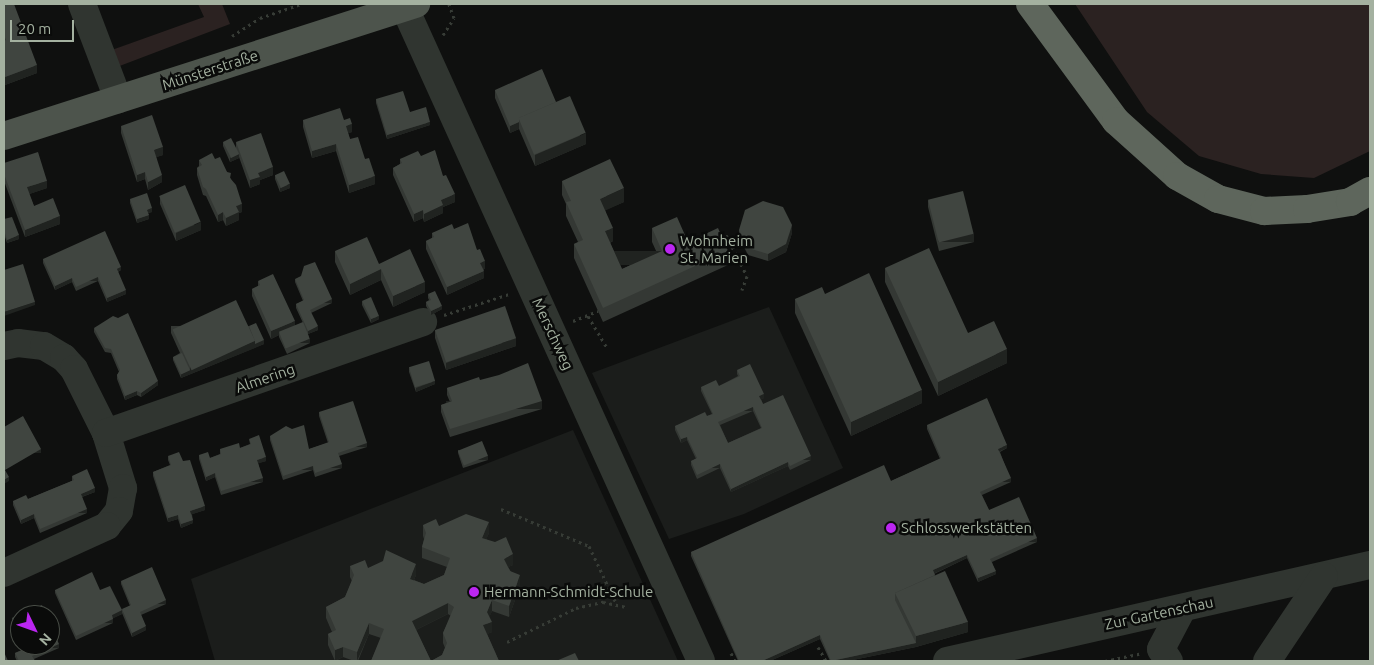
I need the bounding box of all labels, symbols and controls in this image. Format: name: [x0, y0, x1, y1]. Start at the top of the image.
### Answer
scale bar: [12, 10, 76, 42]
text: 20 m: [18, 20, 51, 37]
street label: Münsterstraße: [160, 46, 260, 94]
place label: Wohnheim St. Marien: [680, 231, 753, 266]
marker: Wohnheim St. Marien: [664, 243, 676, 255]
street label: Merschweg: [528, 295, 578, 373]
street label: Almering: [233, 359, 297, 397]
place label: Schlosswerkstätten: [901, 519, 1032, 537]
marker: Schlosswerkstätten: [885, 522, 897, 534]
place label: Hermann-Schmidt-Schule: [484, 583, 653, 601]
marker: Hermann-Schmidt-Schule: [468, 586, 480, 598]
street label: Zur Gartenschau: [1103, 593, 1215, 633]
north arrow: [10, 605, 60, 655]
text: N: [36, 630, 55, 649]

